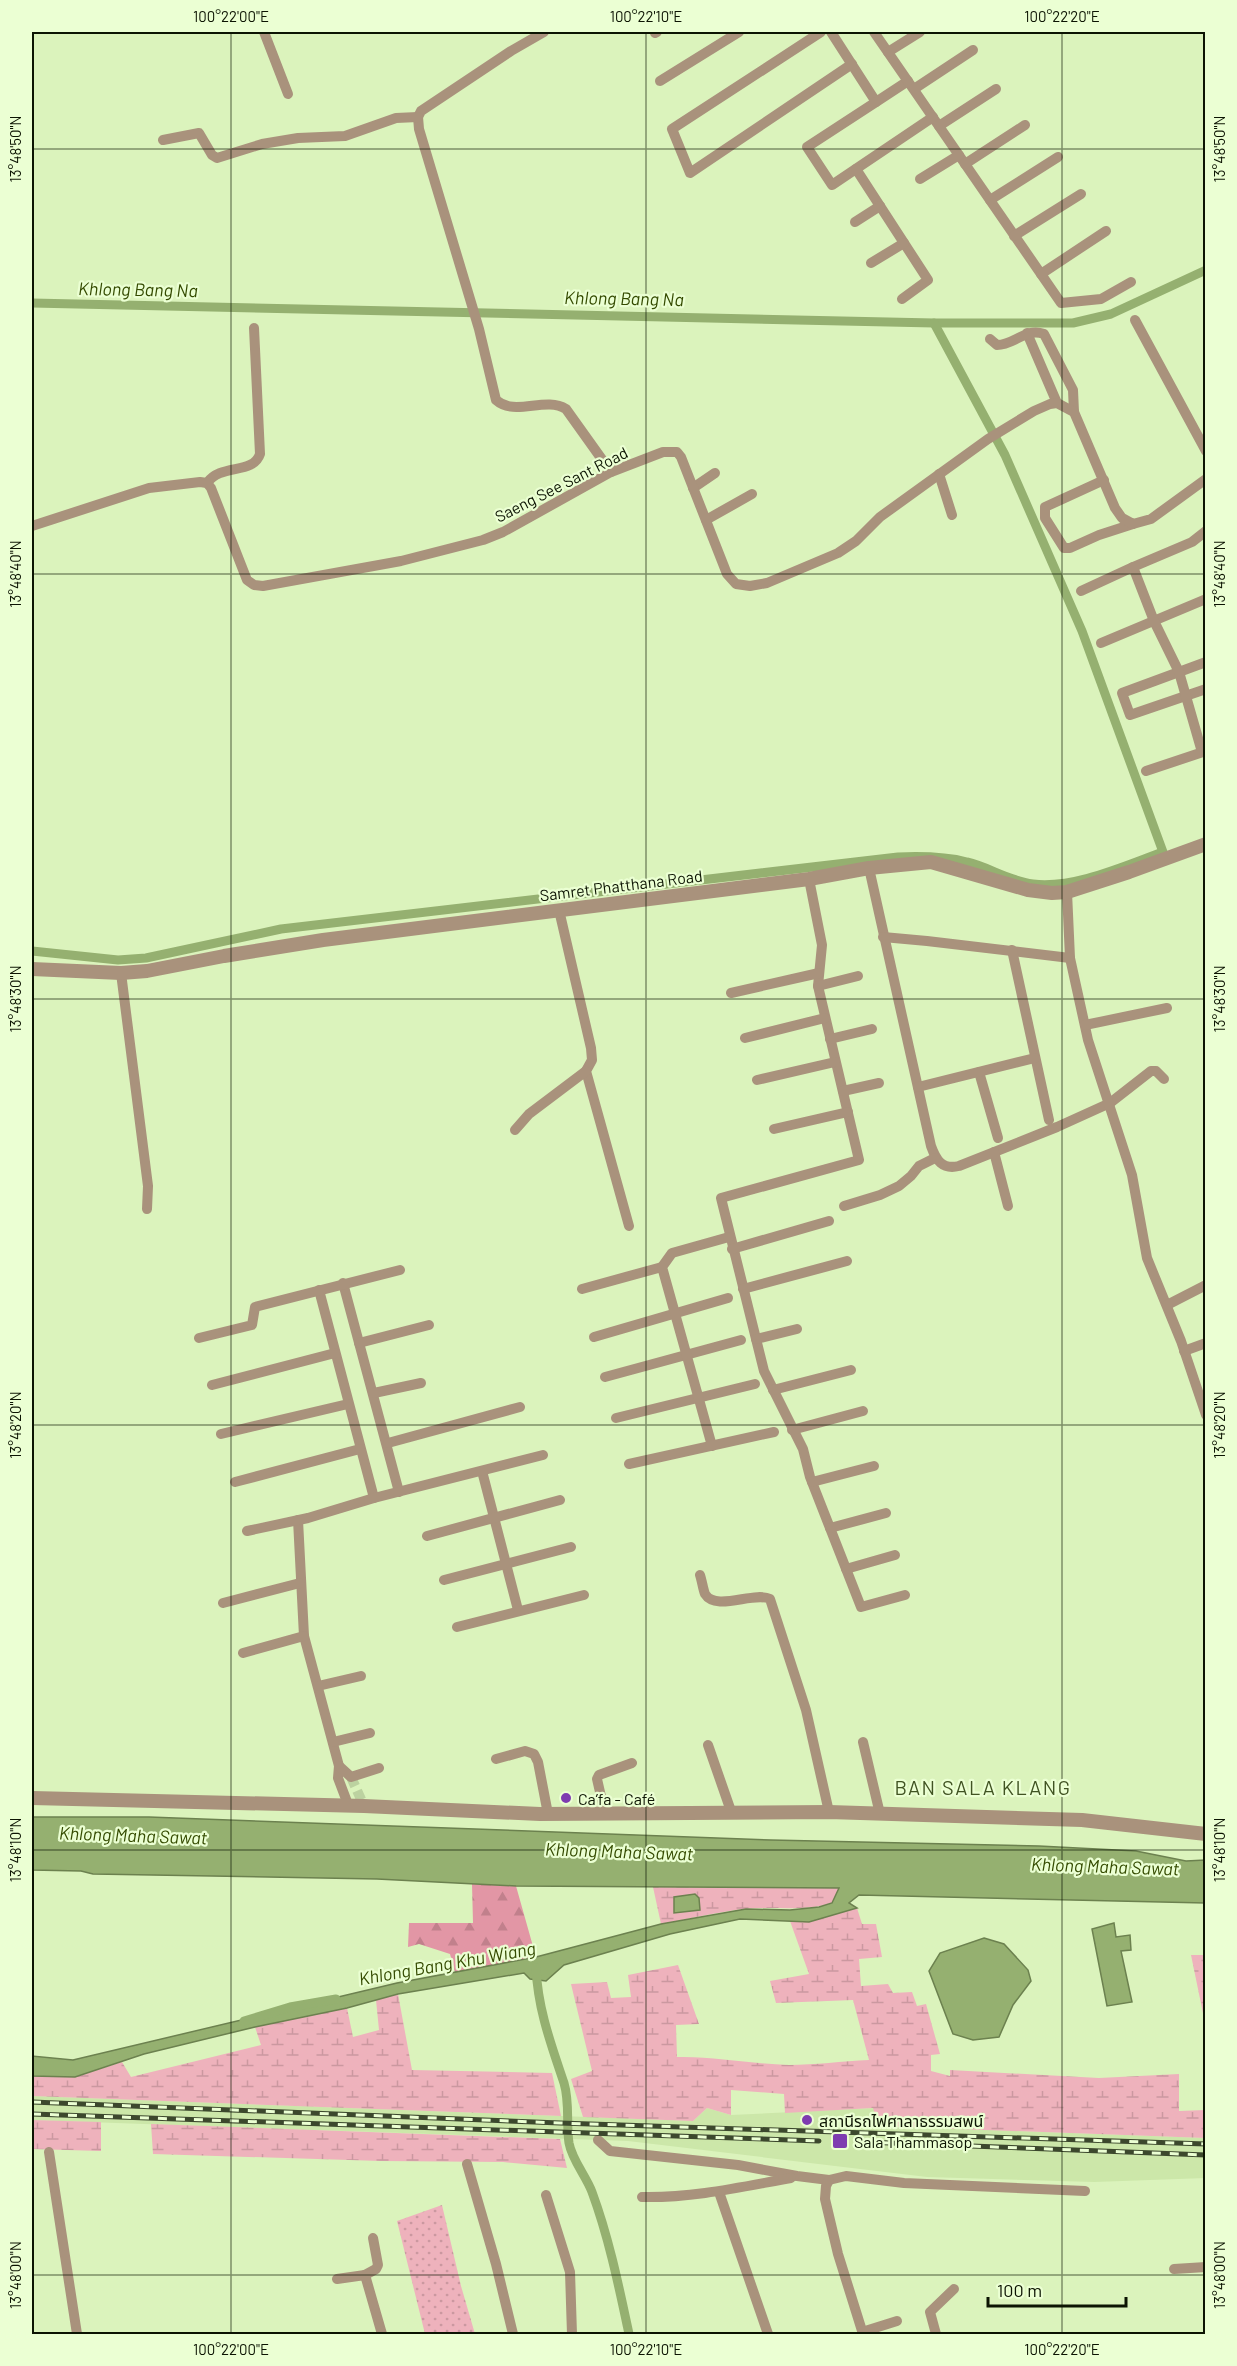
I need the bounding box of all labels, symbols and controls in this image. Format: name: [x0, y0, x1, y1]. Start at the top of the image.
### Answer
text: 100°22'00"E: [193, 7, 269, 25]
text: 100°22'10"E: [610, 7, 682, 25]
text: 100°22'20"E: [1024, 7, 1100, 25]
text: 13°48'50"N: [6, 115, 24, 183]
text: 13°48'50"N: [1210, 115, 1228, 183]
water label: Khlong Bang Na: [78, 277, 198, 301]
water label: Khlong Bang Na: [564, 286, 684, 310]
street label: Saeng See Sant Road: [491, 442, 631, 526]
text: 13°48'40"N: [6, 540, 24, 608]
text: 13°48'40"N: [1210, 540, 1228, 608]
street label: Samret Phatthana Road: [538, 866, 704, 904]
text: 13°48'30"N: [6, 965, 24, 1033]
text: 13°48'30"N: [1210, 965, 1228, 1033]
text: 13°48'20"N: [6, 1391, 24, 1459]
text: 13°48'20"N: [1210, 1391, 1228, 1459]
district label: BAN SALA KLANG: [894, 1775, 1072, 1799]
place label: Ca’fa - Café: [578, 1789, 655, 1808]
marker: Ca’fa - Café: [559, 1791, 573, 1805]
text: 13°48'10"N: [6, 1818, 24, 1882]
text: 13°48'10"N: [1210, 1818, 1228, 1882]
water label: Khlong Maha Sawat: [59, 1821, 208, 1849]
water label: Khlong Maha Sawat: [545, 1837, 694, 1865]
water label: Khlong Maha Sawat: [1031, 1852, 1180, 1880]
water label: Khlong Bang Khu Wiang: [357, 1937, 537, 1989]
place label: สถานีรถไฟศาลาธรรมสพน์: [819, 2111, 983, 2130]
marker: สถานีรถไฟศาลาธรรมสพน์: [800, 2113, 814, 2127]
marker: Sala Thammasop: [831, 2132, 849, 2150]
place label: Sala Thammasop: [854, 2132, 972, 2151]
text: 13°48'00"N: [6, 2241, 24, 2309]
text: 13°48'00"N: [1210, 2241, 1228, 2309]
scale bar: [988, 2270, 1126, 2308]
text: 100 m: [997, 2279, 1042, 2301]
text: 100°22'00"E: [193, 2340, 269, 2358]
text: 100°22'10"E: [610, 2340, 682, 2358]
text: 100°22'20"E: [1024, 2340, 1100, 2358]

